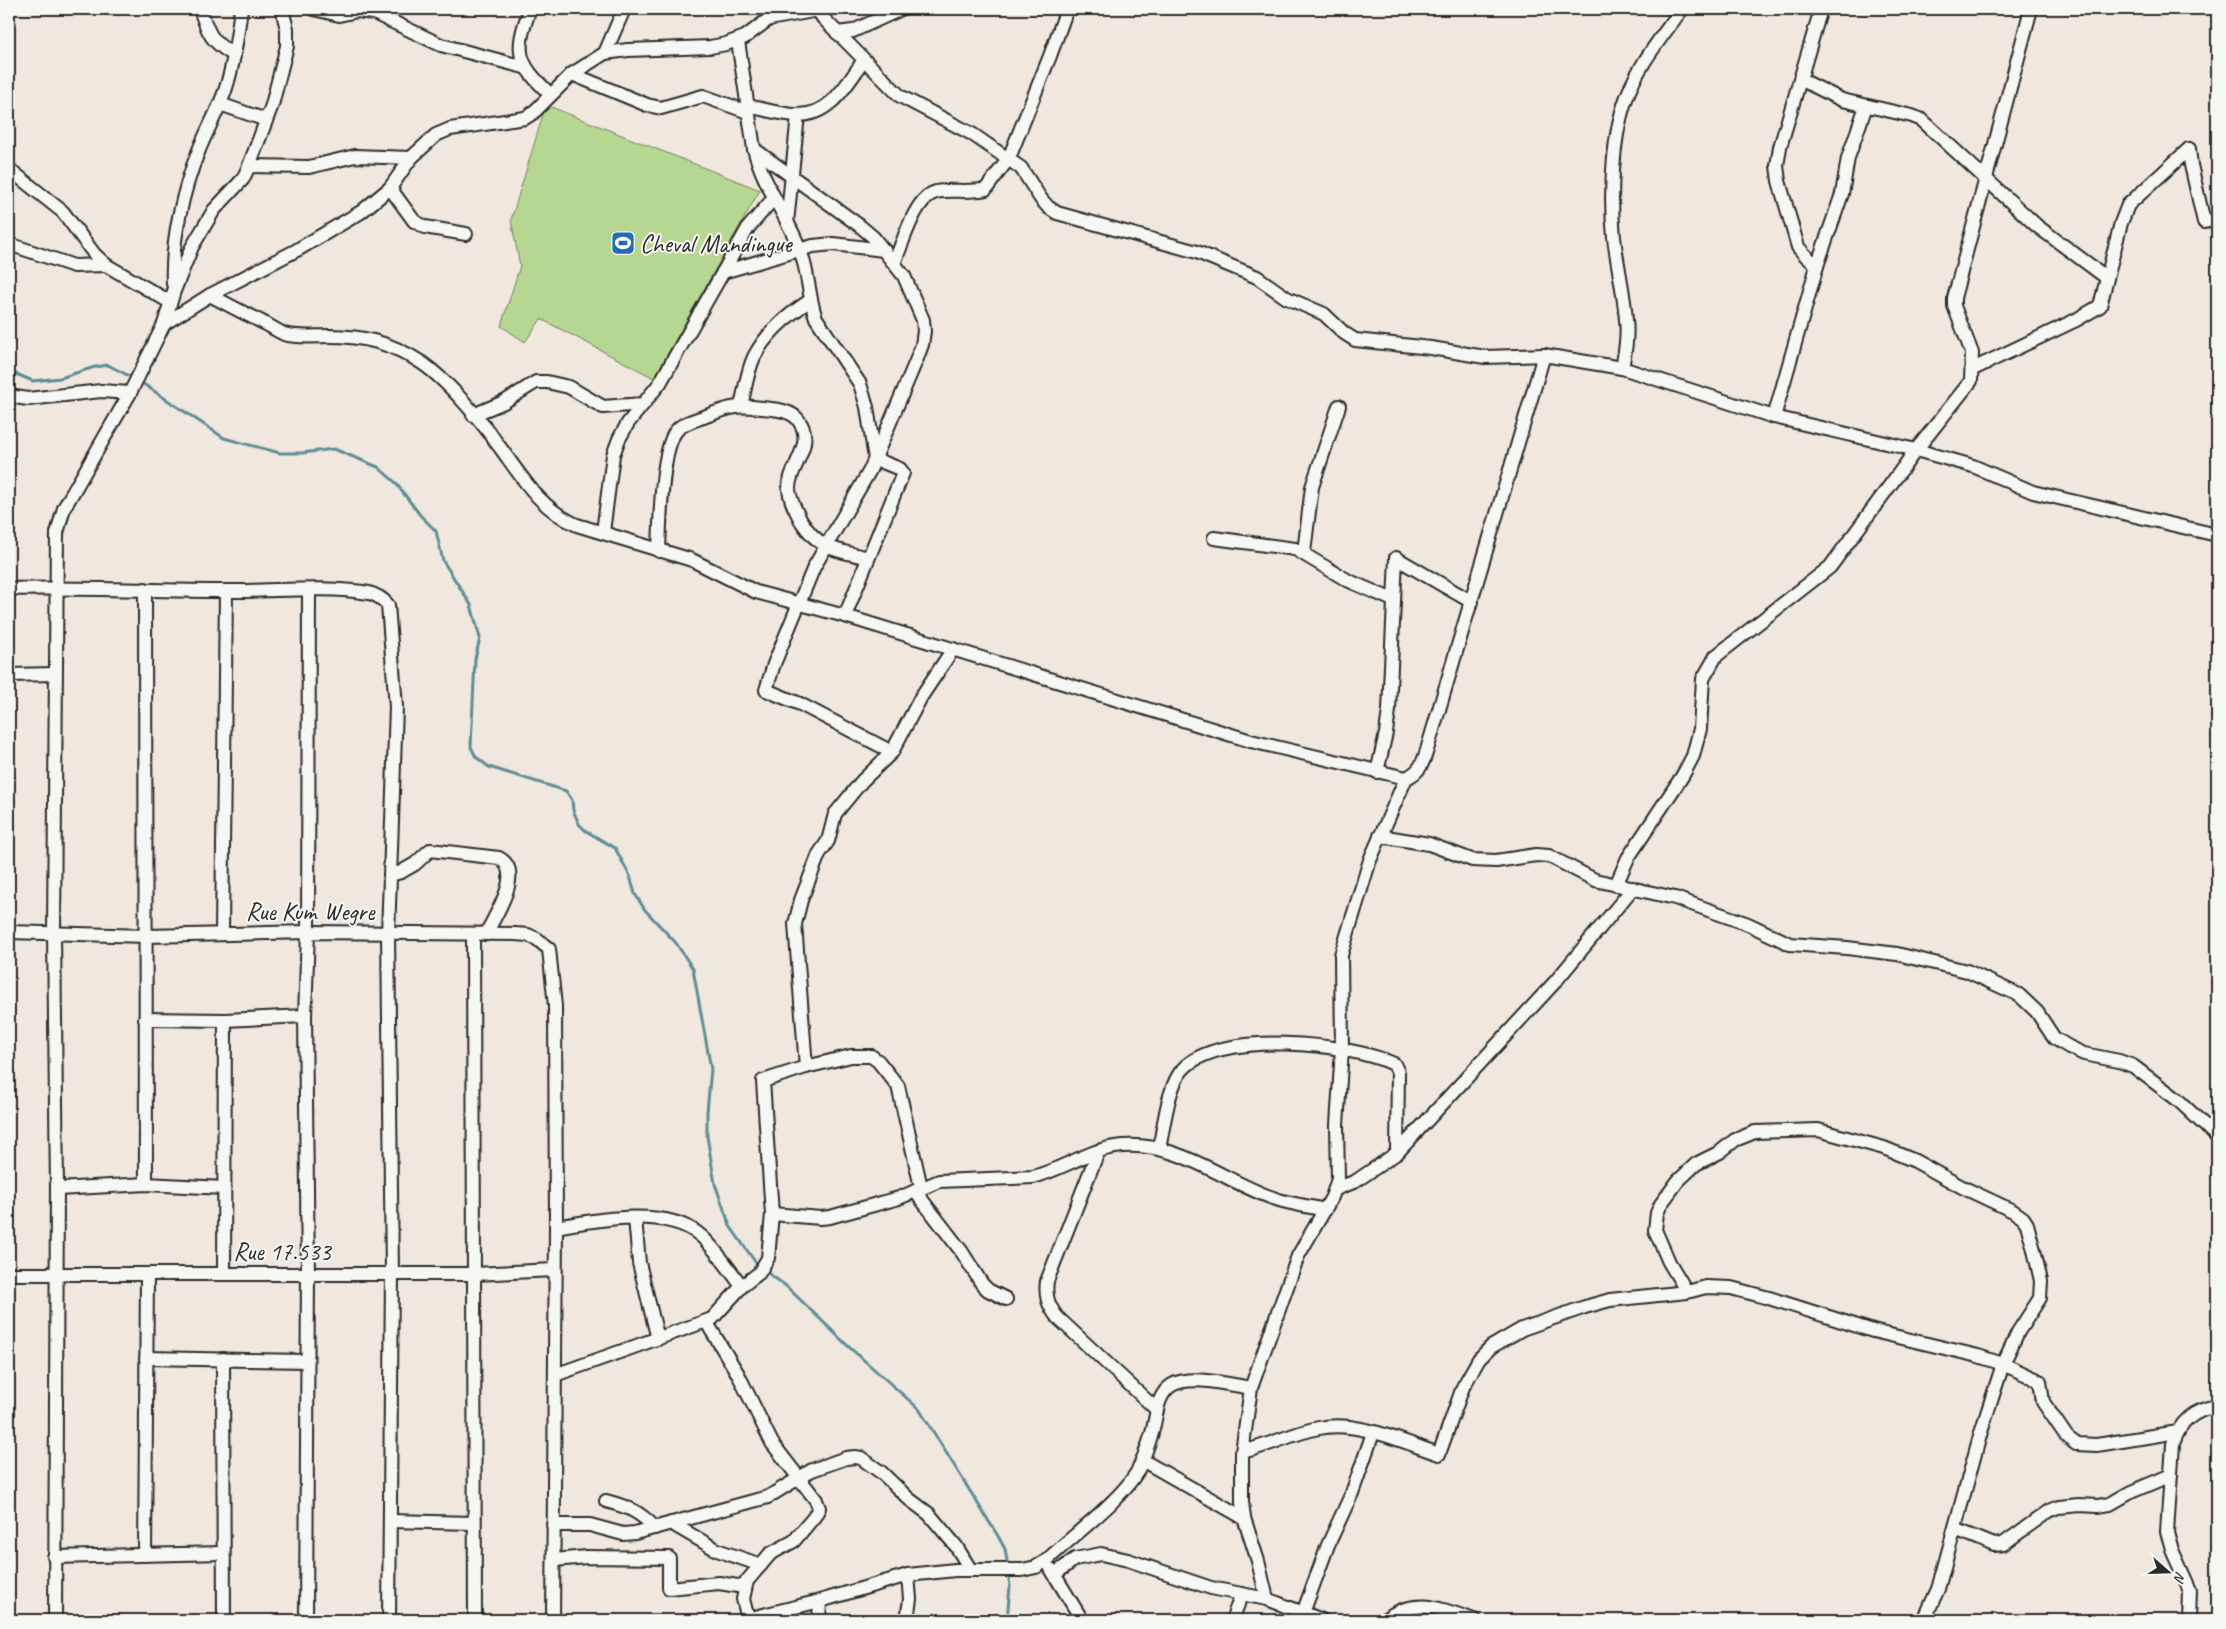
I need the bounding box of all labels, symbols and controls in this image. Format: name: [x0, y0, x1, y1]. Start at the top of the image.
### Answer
place label: Cheval Mandingue: [640, 228, 793, 260]
sports icon: Cheval Mandingue: [610, 230, 636, 256]
street label: Rue Kum Wegre: [246, 896, 376, 928]
street label: Rue 17.533: [233, 1236, 332, 1268]
north arrow: [2144, 1546, 2194, 1596]
text: N: [2169, 1569, 2189, 1585]

